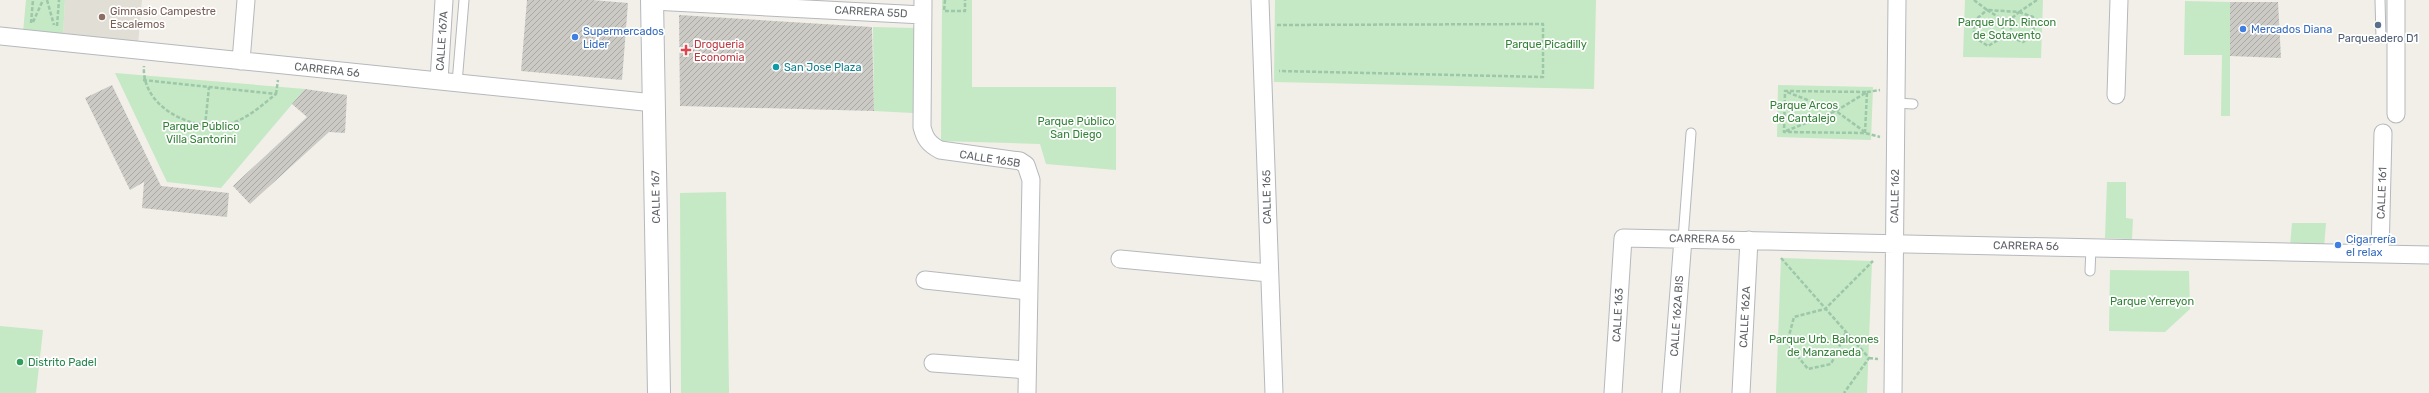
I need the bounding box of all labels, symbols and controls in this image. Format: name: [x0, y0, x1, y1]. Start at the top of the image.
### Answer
street label: CARRERA 55D: [834, 4, 908, 20]
place label: Gimnasio Campestre Escalemos: [110, 5, 216, 31]
street label: CALLE 167A: [433, 10, 451, 71]
marker: Gimnasio Campestre Escalemos: [97, 12, 107, 22]
park label: Parque Urb. Rincon de Sotavento: [1958, 16, 2056, 42]
marker: Parqueadero D1: [2373, 20, 2383, 30]
place label: Mercados Diana: [2251, 23, 2332, 36]
marker: Mercados Diana: [2238, 24, 2248, 34]
place label: Supermercados Lider: [583, 25, 664, 51]
marker: Supermercados Lider: [570, 32, 580, 42]
place label: Parqueadero D1: [2338, 32, 2418, 45]
place label: Drogueria Economia: [694, 38, 744, 64]
park label: Parque Picadilly: [1505, 38, 1587, 51]
marker: Drogueria Economia: [681, 45, 691, 55]
street label: CARRERA 56: [294, 60, 361, 80]
place label: San Jose Plaza: [784, 61, 862, 74]
marker: San Jose Plaza: [771, 62, 781, 72]
park label: Parque Arcos de Cantalejo: [1770, 99, 1839, 125]
park label: Parque Público San Diego: [1037, 115, 1115, 141]
park label: Parque Público Villa Santorini: [162, 120, 240, 146]
street label: CALLE 165B: [959, 148, 1021, 170]
street label: CALLE 161: [2375, 167, 2389, 219]
street label: CALLE 165: [1260, 169, 1274, 224]
street label: CALLE 162: [1888, 169, 1902, 223]
street label: CALLE 167: [649, 170, 663, 224]
street label: CARRERA 56: [1669, 232, 1735, 246]
place label: Cigarrería el relax: [2346, 233, 2396, 259]
street label: CARRERA 56: [1993, 239, 2059, 253]
marker: Cigarrería el relax: [2333, 240, 2343, 250]
street label: CALLE 162A BIS: [1668, 275, 1686, 357]
street label: CALLE 162A: [1737, 285, 1753, 348]
street label: CALLE 163: [1610, 287, 1626, 342]
park label: Parque Yerreyon: [2110, 295, 2194, 308]
park label: Parque Urb. Balcones de Manzaneda: [1769, 333, 1879, 359]
place label: Distrito Padel: [28, 356, 97, 369]
marker: Distrito Padel: [15, 357, 25, 367]

